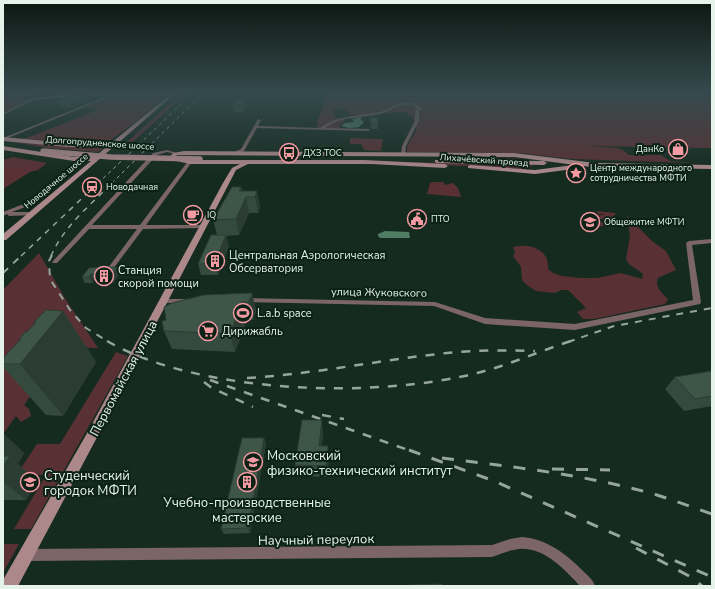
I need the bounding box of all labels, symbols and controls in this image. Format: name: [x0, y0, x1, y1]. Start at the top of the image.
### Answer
street label: Долгопрудненское шоссе: [45, 133, 155, 153]
shop icon: ДанКо: [667, 138, 689, 160]
bus stop icon: ДХЗ ТОС: [278, 142, 300, 164]
place label: ДанКо: [636, 143, 664, 155]
place label: ДХЗ ТОС: [303, 147, 342, 159]
street label: Новодачное шоссе: [21, 151, 91, 211]
street label: Лихачёвский проезд: [439, 151, 529, 169]
place icon: Центр международного сотрудничества МФТИ: [565, 162, 587, 184]
place label: Центр международного сотрудничества МФТИ: [590, 162, 692, 184]
station icon: Новодачная: [81, 176, 103, 198]
place label: Новодачная: [106, 181, 158, 193]
cafe icon: IQ: [182, 204, 204, 226]
public building icon: ПТО: [406, 208, 428, 230]
place label: IQ: [207, 209, 216, 221]
school or university icon: Общежитие МФТИ: [579, 211, 601, 233]
place label: ПТО: [431, 213, 450, 225]
place label: Общежитие МФТИ: [604, 216, 684, 228]
place label: Центральная Аэрологическая Обсерватория: [229, 248, 386, 276]
building icon: Центральная Аэрологическая Обсерватория: [204, 250, 226, 272]
place label: Станция скорой помощи: [118, 263, 199, 291]
building icon: Станция скорой помощи: [93, 265, 115, 287]
street label: улица Жуковского: [331, 284, 427, 301]
sports icon: L.a.b space: [232, 302, 254, 324]
place label: L.a.b space: [257, 306, 312, 321]
street label: Первомайская улица: [86, 317, 162, 440]
supermarket icon: Дирижабль: [197, 320, 219, 342]
place label: Дирижабль: [222, 324, 283, 339]
place label: Московский физико-технический институт: [267, 447, 453, 480]
school or university icon: Московский физико-технический институт: [242, 451, 264, 473]
place label: Студенческий городок МФТИ: [44, 467, 137, 500]
school or university icon: Студенческий городок МФТИ: [19, 471, 41, 493]
building icon: Учебно-производственные мастерские: [236, 471, 258, 493]
place label: Учебно-производственные мастерские: [162, 494, 331, 527]
street label: Научный переулок: [258, 530, 374, 550]

